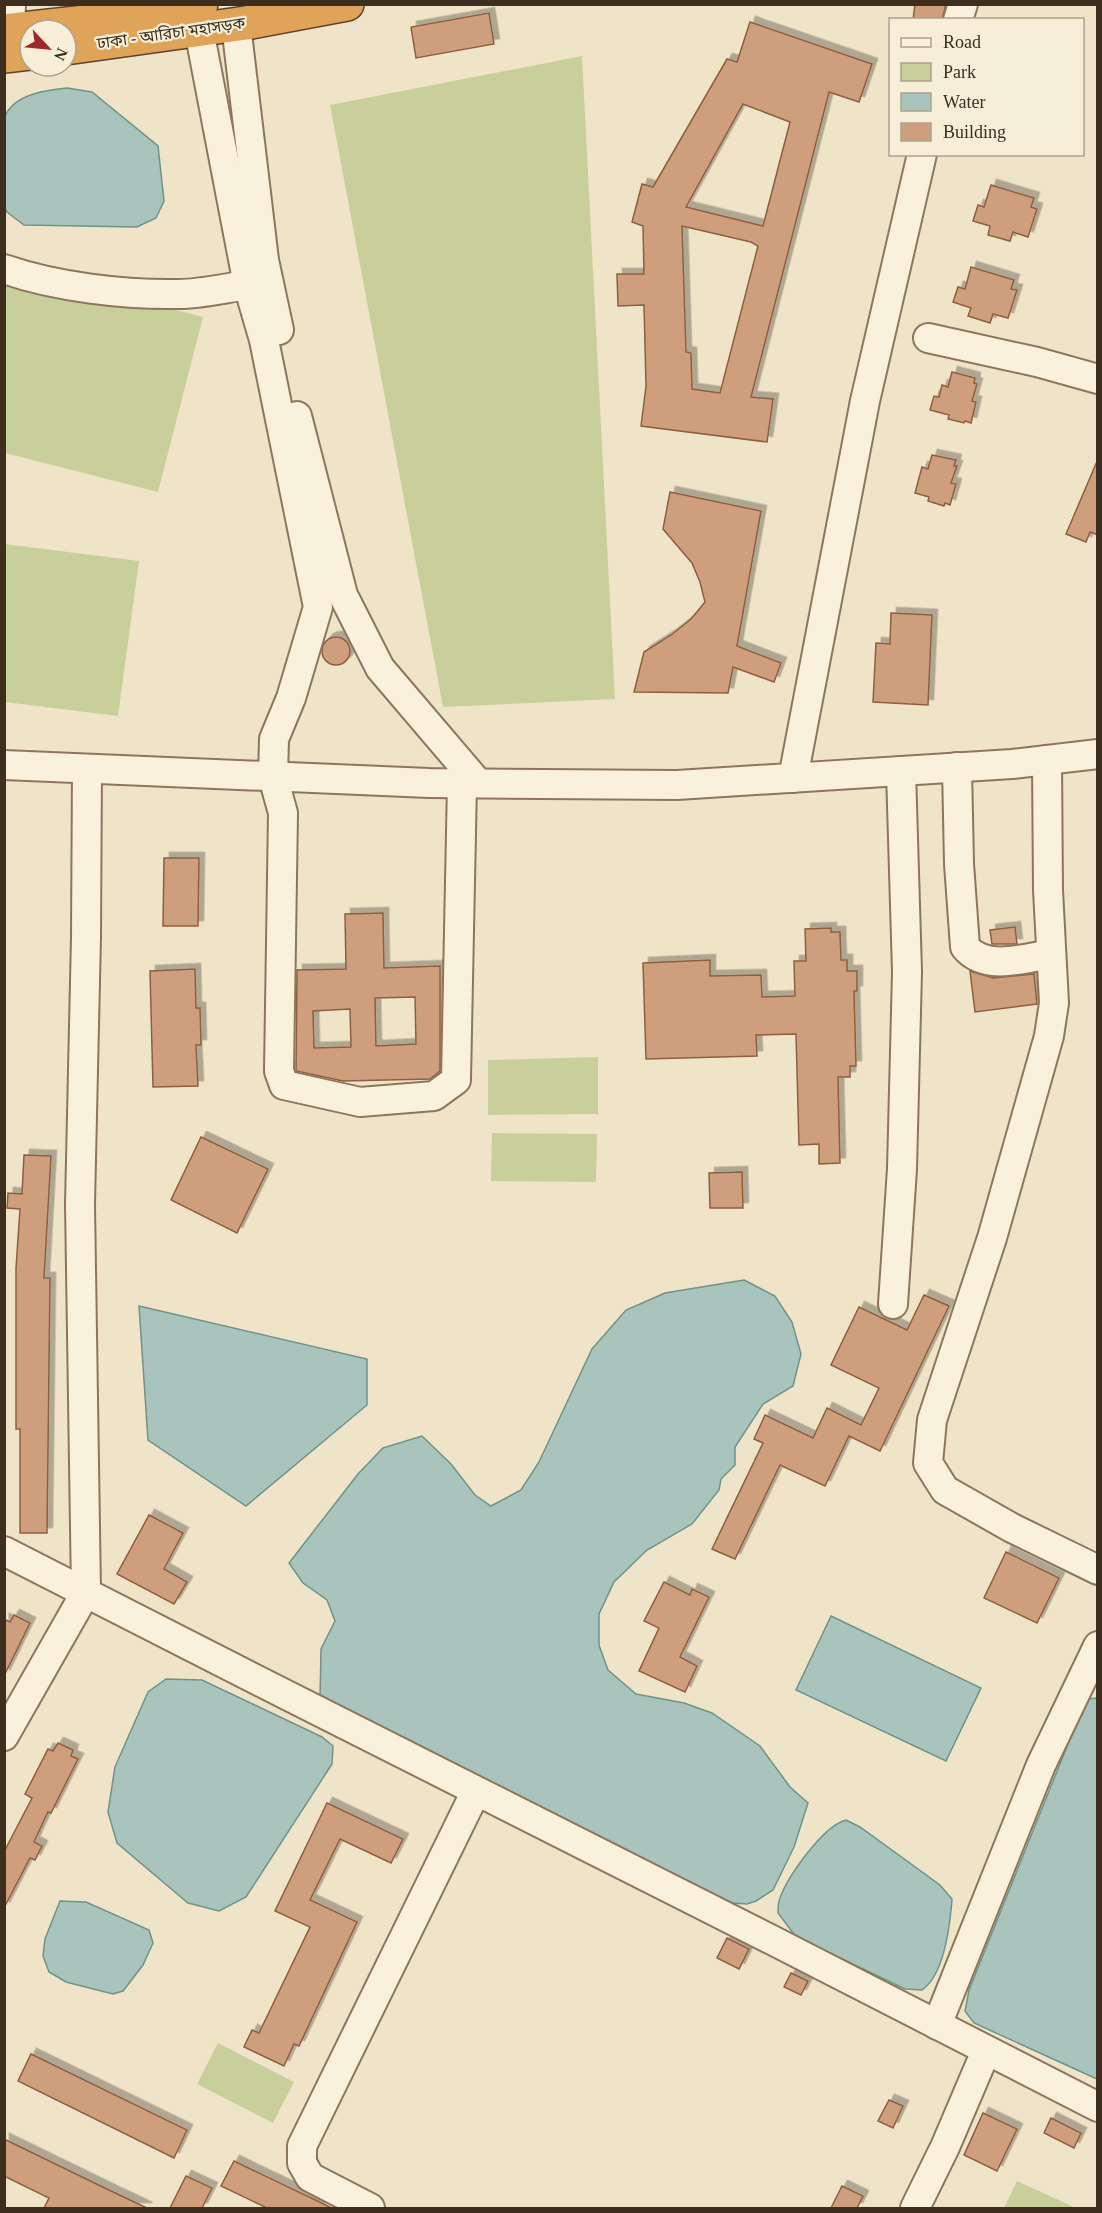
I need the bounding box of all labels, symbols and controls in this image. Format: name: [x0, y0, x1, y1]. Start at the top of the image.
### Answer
street label: ঢাকা - আরিচা মহাসড়ক: [95, 13, 247, 52]
north arrow: [18, 18, 78, 78]
legend: [889, 18, 1084, 156]
text: Road: [943, 32, 981, 52]
text: N: [51, 45, 71, 64]
text: Park: [943, 62, 976, 82]
text: Water: [943, 92, 986, 112]
text: Building: [943, 122, 1006, 142]

